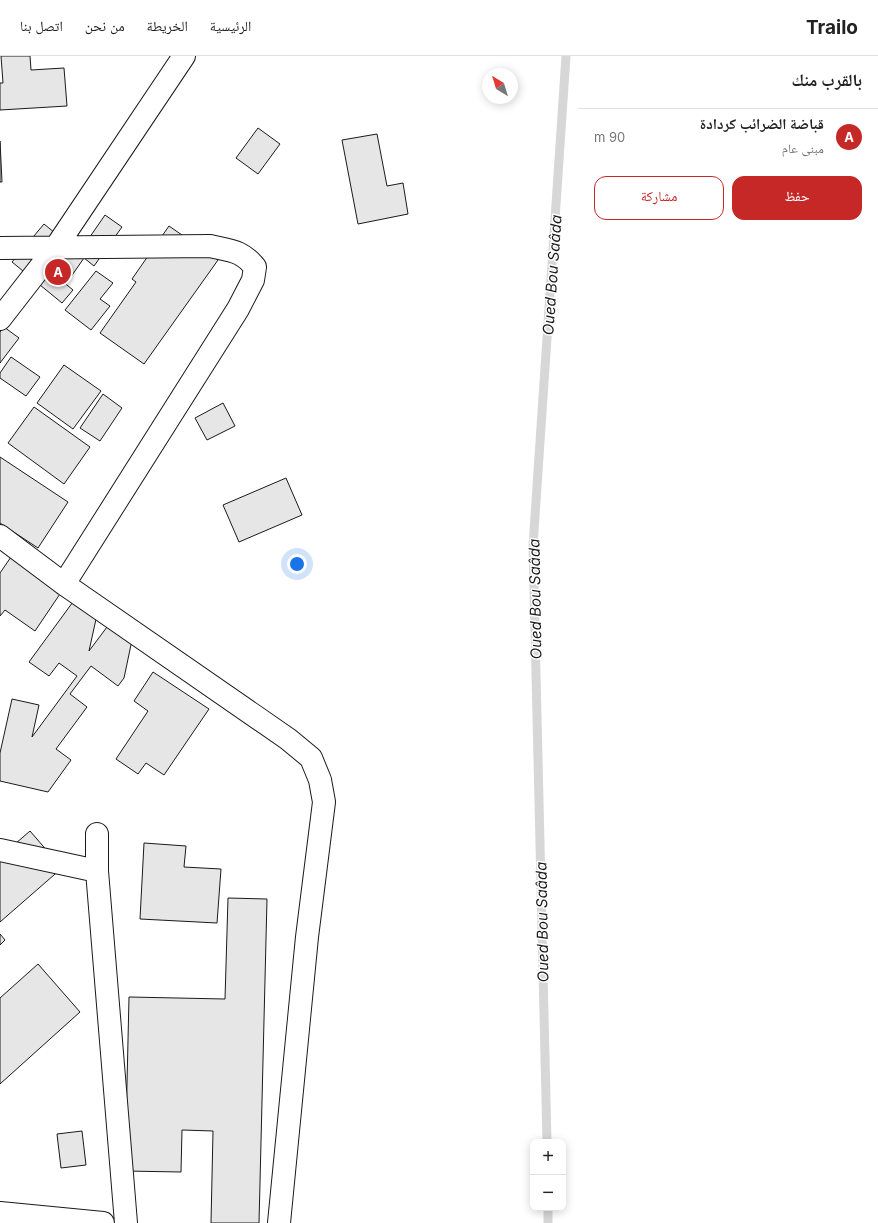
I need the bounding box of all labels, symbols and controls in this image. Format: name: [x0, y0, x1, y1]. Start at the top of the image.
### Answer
text: Trailo: [806, 16, 858, 39]
text: اتصل بنا: [20, 17, 63, 34]
text: من نحن: [85, 17, 125, 34]
text: الخريطة: [147, 17, 188, 34]
text: الرئيسية: [210, 17, 251, 34]
north arrow: [482, 68, 518, 104]
text: بالقرب منك: [792, 70, 862, 90]
text: قباضة الضرائب كردادة: [700, 114, 824, 133]
text: 90 m: [594, 129, 625, 145]
text: A: [844, 129, 854, 145]
text: مبنى عام: [782, 140, 824, 156]
button: مشاركة: [594, 176, 724, 220]
button: حفظ: [732, 176, 862, 220]
water label: Oued Bou Saâda: [538, 214, 566, 336]
pin: A: [45, 257, 71, 287]
water label: Oued Bou Saâda: [524, 538, 546, 660]
your location: [287, 554, 307, 574]
water label: Oued Bou Saâda: [531, 861, 553, 983]
map controls: [530, 1139, 566, 1211]
button: +: [530, 1139, 566, 1175]
button: −: [530, 1175, 566, 1211]

